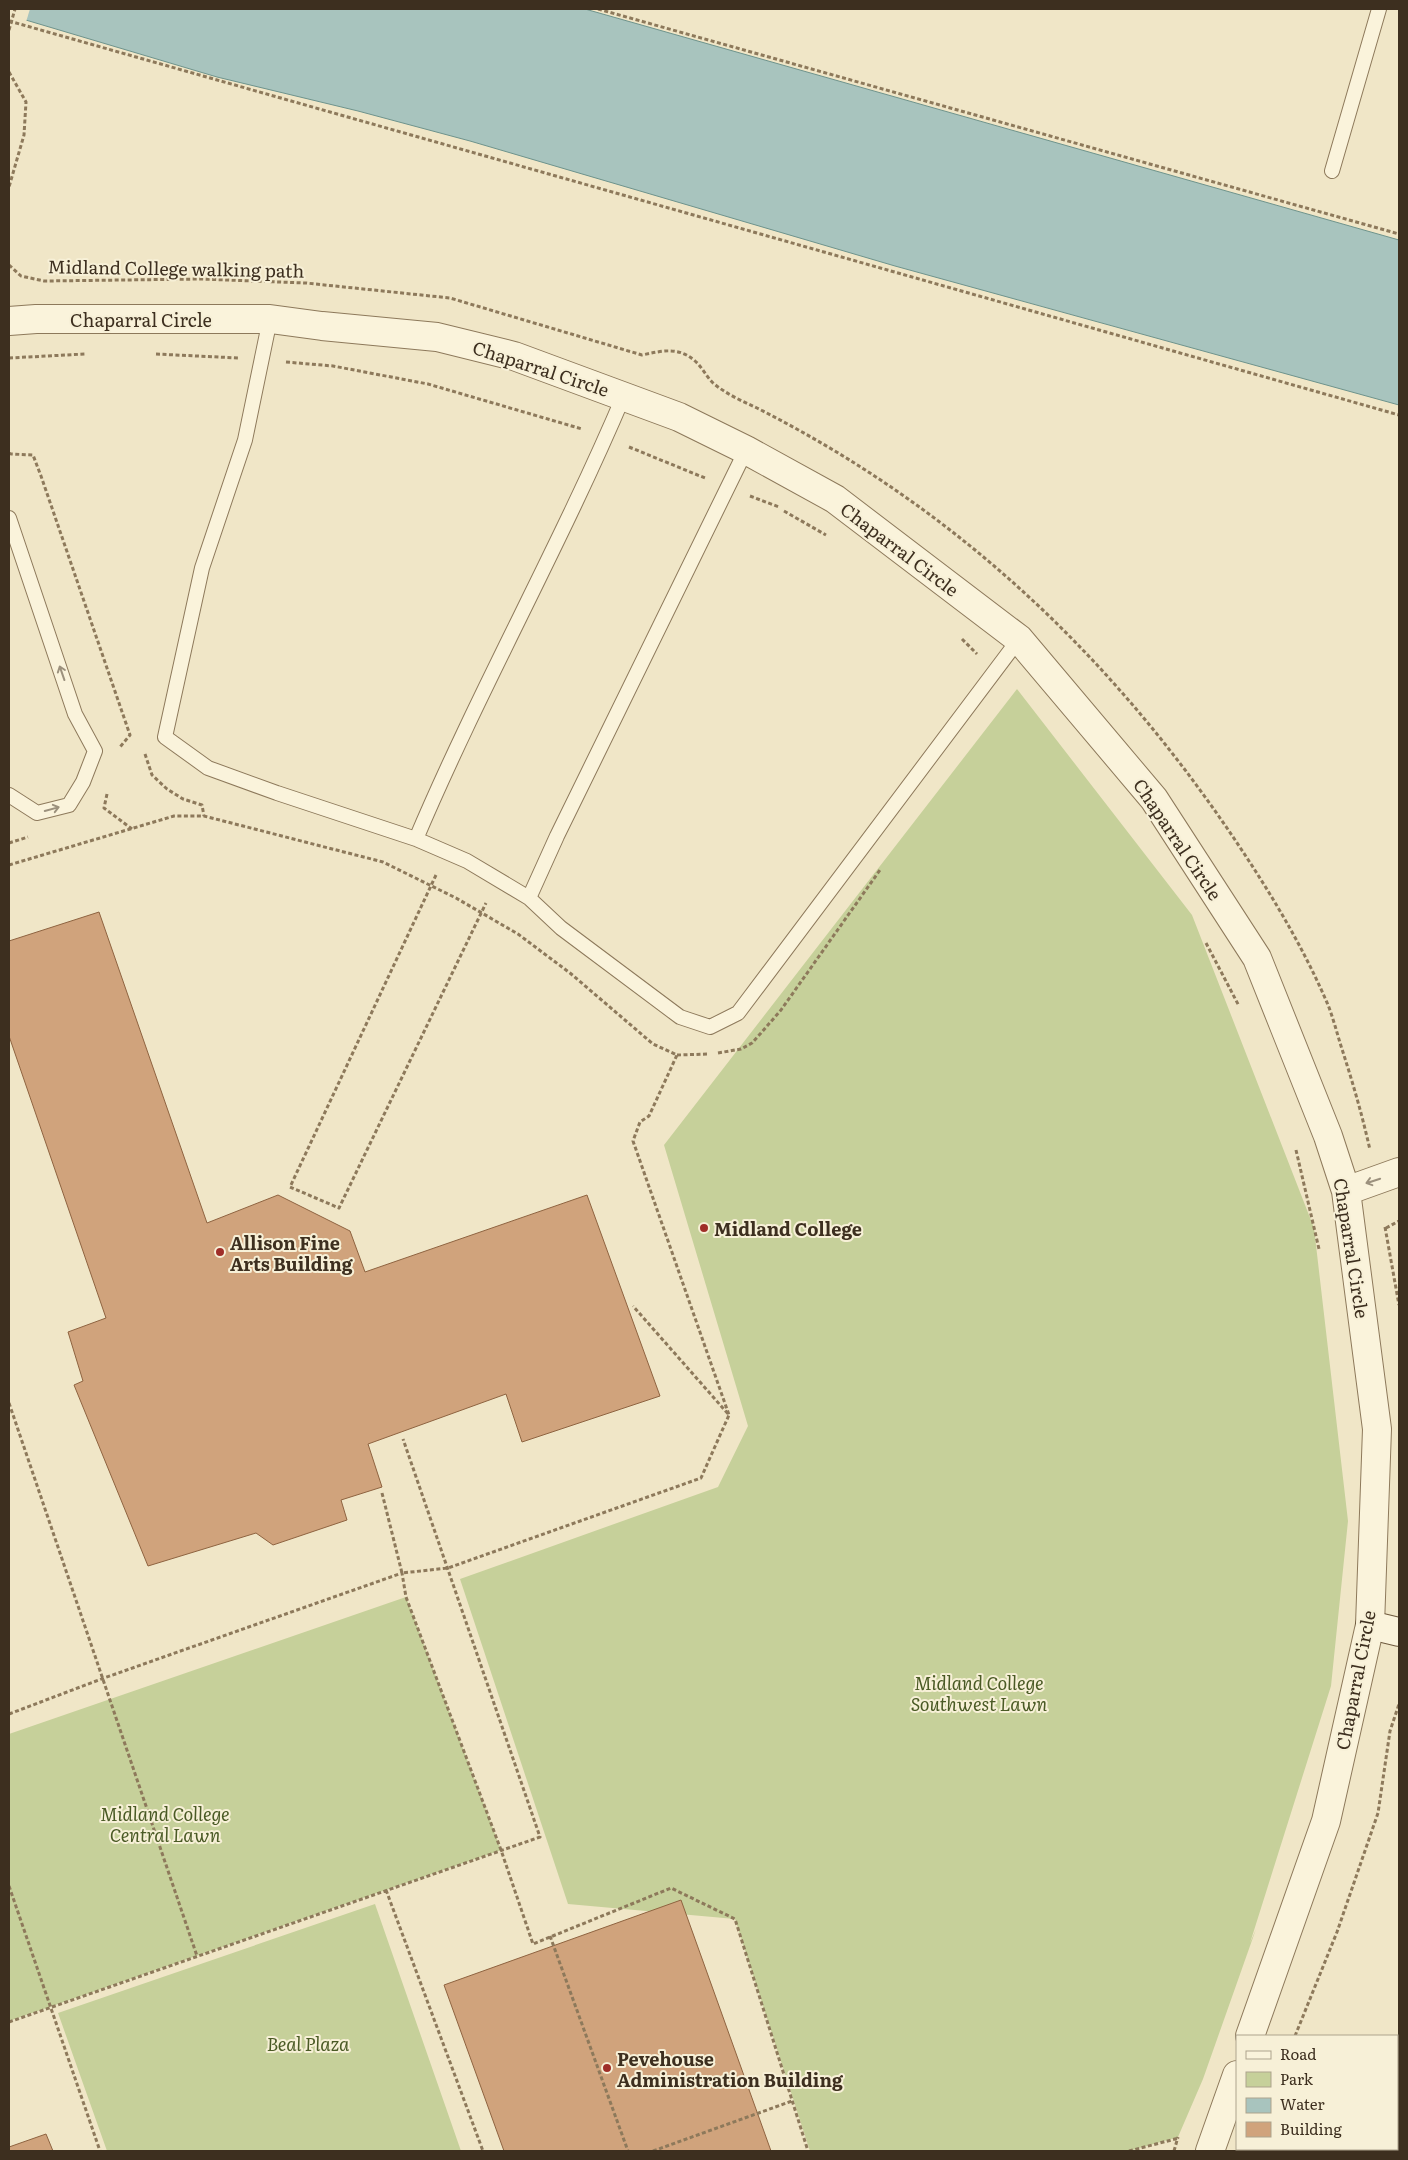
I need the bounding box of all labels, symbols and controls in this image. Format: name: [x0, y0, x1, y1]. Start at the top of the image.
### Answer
street label: Midland College walking path: [47, 252, 305, 284]
street label: Chaparral Circle: [70, 306, 212, 333]
street label: Chaparral Circle: [469, 333, 613, 403]
street label: Chaparral Circle: [835, 496, 965, 602]
one-way arrow: [57, 666, 66, 682]
street label: Chaparral Circle: [1127, 773, 1229, 905]
one-way arrow: [43, 804, 59, 814]
street label: Chaparral Circle: [1328, 1176, 1376, 1320]
one-way arrow: [1365, 1176, 1381, 1186]
place label: Midland College: [714, 1215, 862, 1242]
marker: Midland College: [698, 1222, 710, 1234]
place label: Allison Fine Arts Building: [230, 1229, 354, 1277]
marker: Allison Fine Arts Building: [214, 1246, 226, 1258]
street label: Chaparral Circle: [1328, 1608, 1382, 1752]
park label: Midland College Southwest Lawn: [911, 1669, 1048, 1717]
park label: Midland College Central Lawn: [100, 1800, 230, 1848]
park label: Beal Plaza: [267, 2030, 350, 2057]
legend: [1236, 2035, 1398, 2150]
text: Road: [1280, 2042, 1316, 2065]
place label: Pevehouse Administration Building: [617, 2045, 844, 2093]
marker: Pevehouse Administration Building: [601, 2062, 613, 2074]
text: Park: [1280, 2067, 1314, 2090]
text: Water: [1280, 2092, 1325, 2115]
text: Building: [1280, 2117, 1342, 2140]

